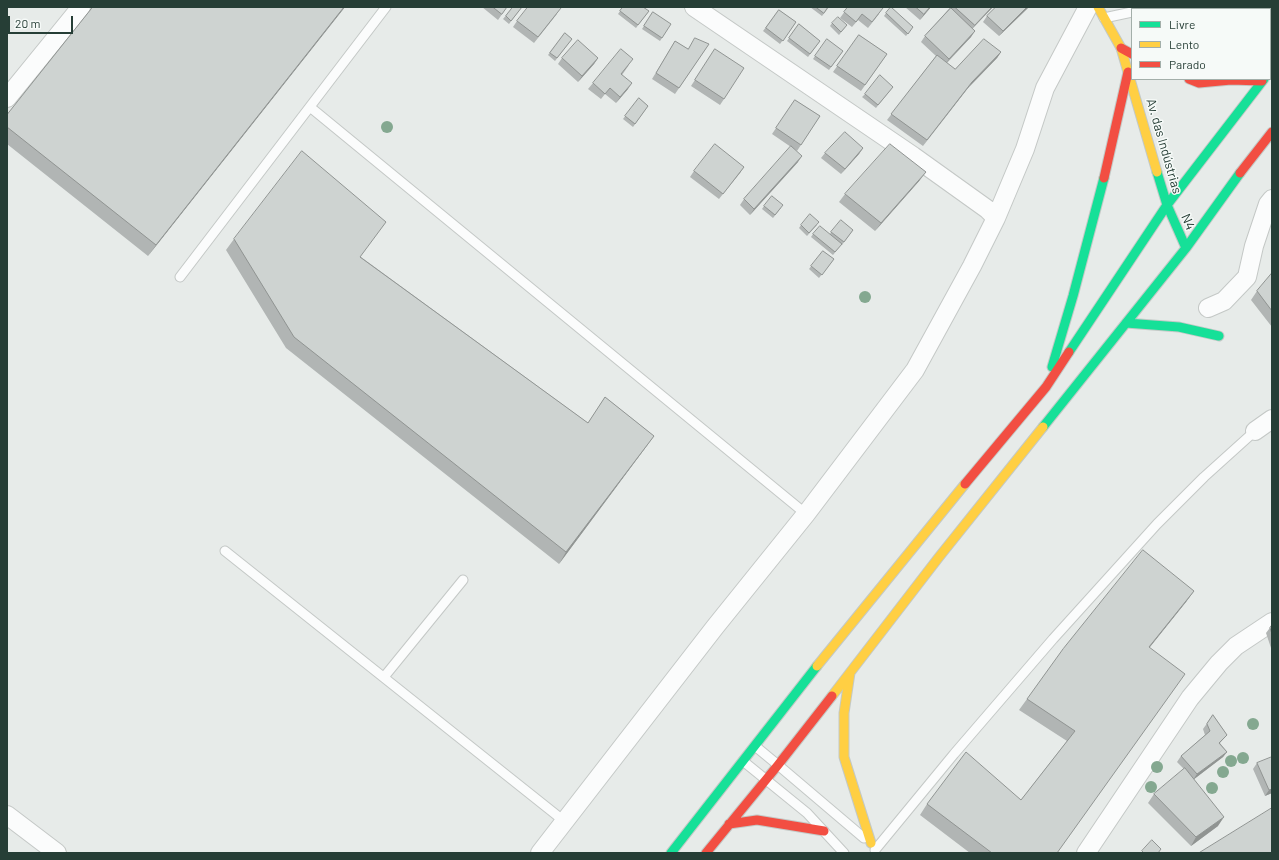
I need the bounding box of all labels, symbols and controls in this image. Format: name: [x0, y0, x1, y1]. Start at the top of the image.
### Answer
scale bar: [10, 8, 75, 34]
legend: [1131, 8, 1271, 80]
text: 20 m: [15, 16, 41, 30]
text: Livre: [1169, 17, 1195, 31]
text: Lento: [1169, 37, 1199, 51]
text: Parado: [1169, 57, 1206, 71]
street label: Av. das Indústrias: [1143, 97, 1185, 195]
street label: N4: [1178, 212, 1198, 232]

